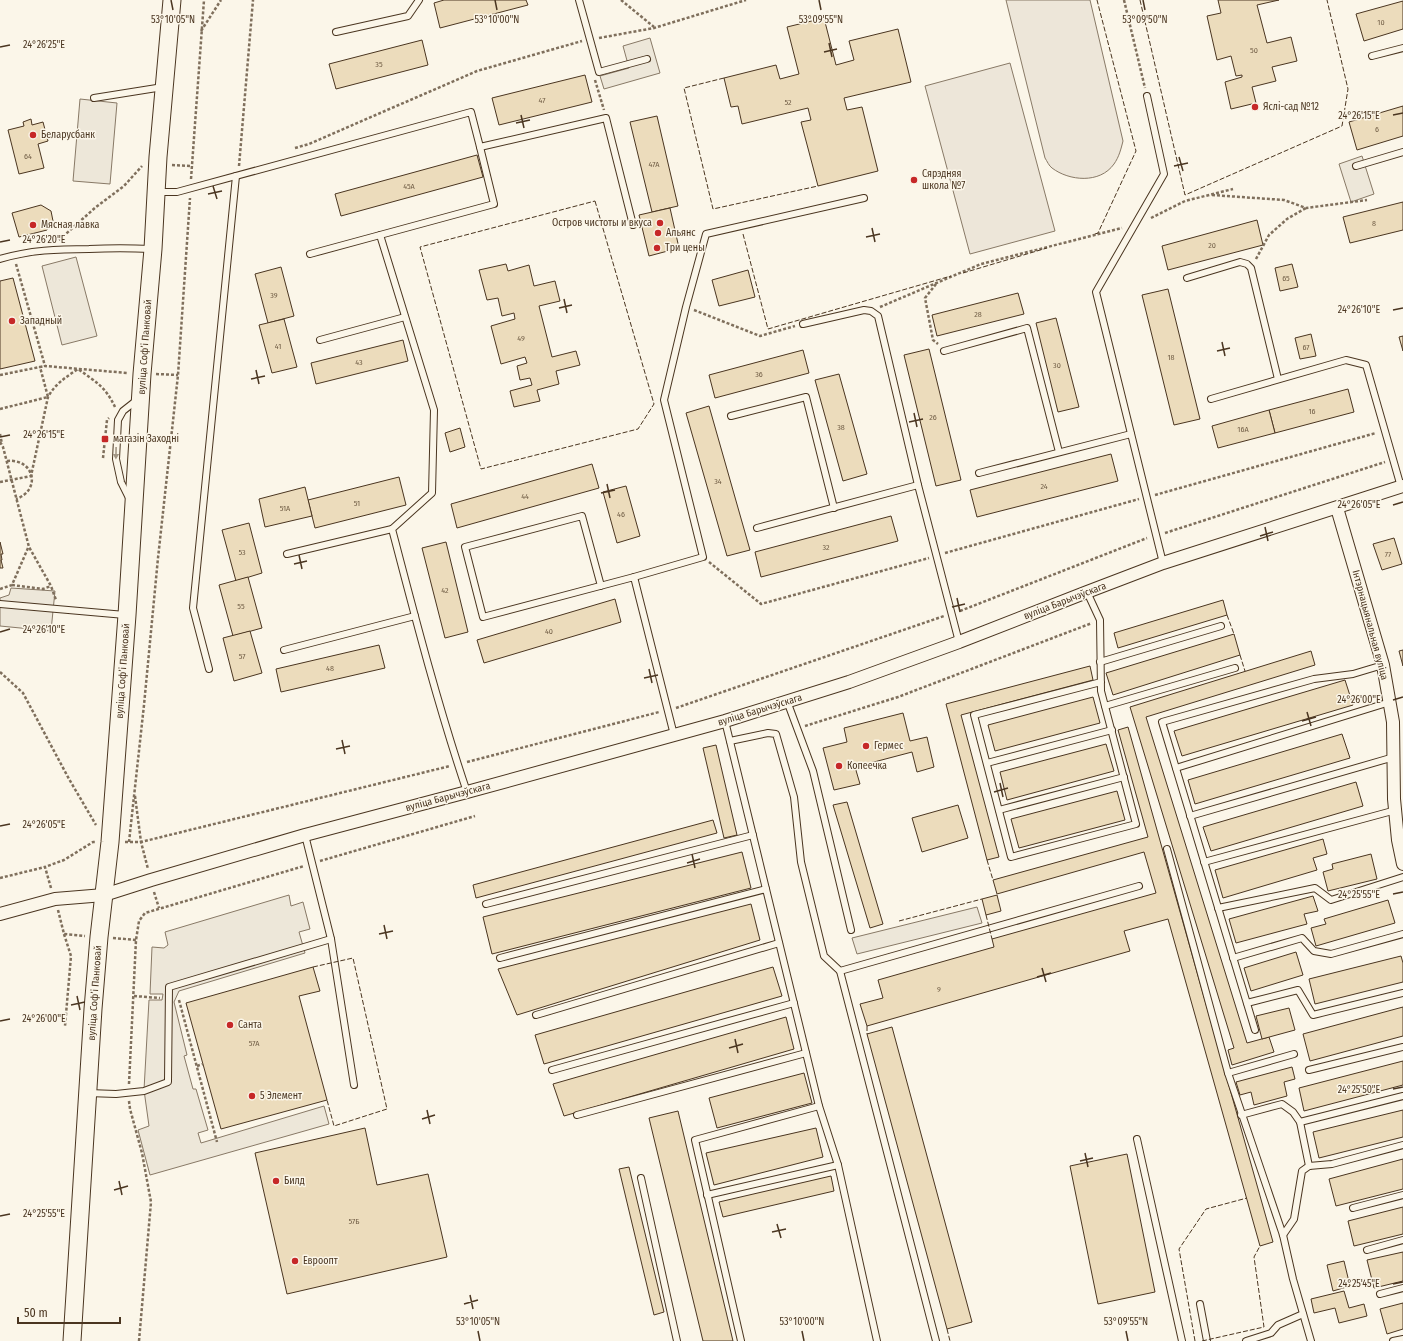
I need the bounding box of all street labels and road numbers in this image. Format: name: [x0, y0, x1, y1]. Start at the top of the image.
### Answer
street label: вуліца Софʼі Панковай: [135, 299, 154, 395]
street label: Інтэрнацыянальная вуліца: [1350, 568, 1391, 681]
street label: вуліца Барычэўскага: [1022, 579, 1108, 622]
street label: вуліца Софʼі Панковай: [113, 623, 132, 719]
street label: вуліца Барычэўскага: [716, 691, 804, 729]
street label: вуліца Барычэўскага: [404, 779, 492, 814]
street label: вуліца Софʼі Панковай: [85, 945, 104, 1041]

